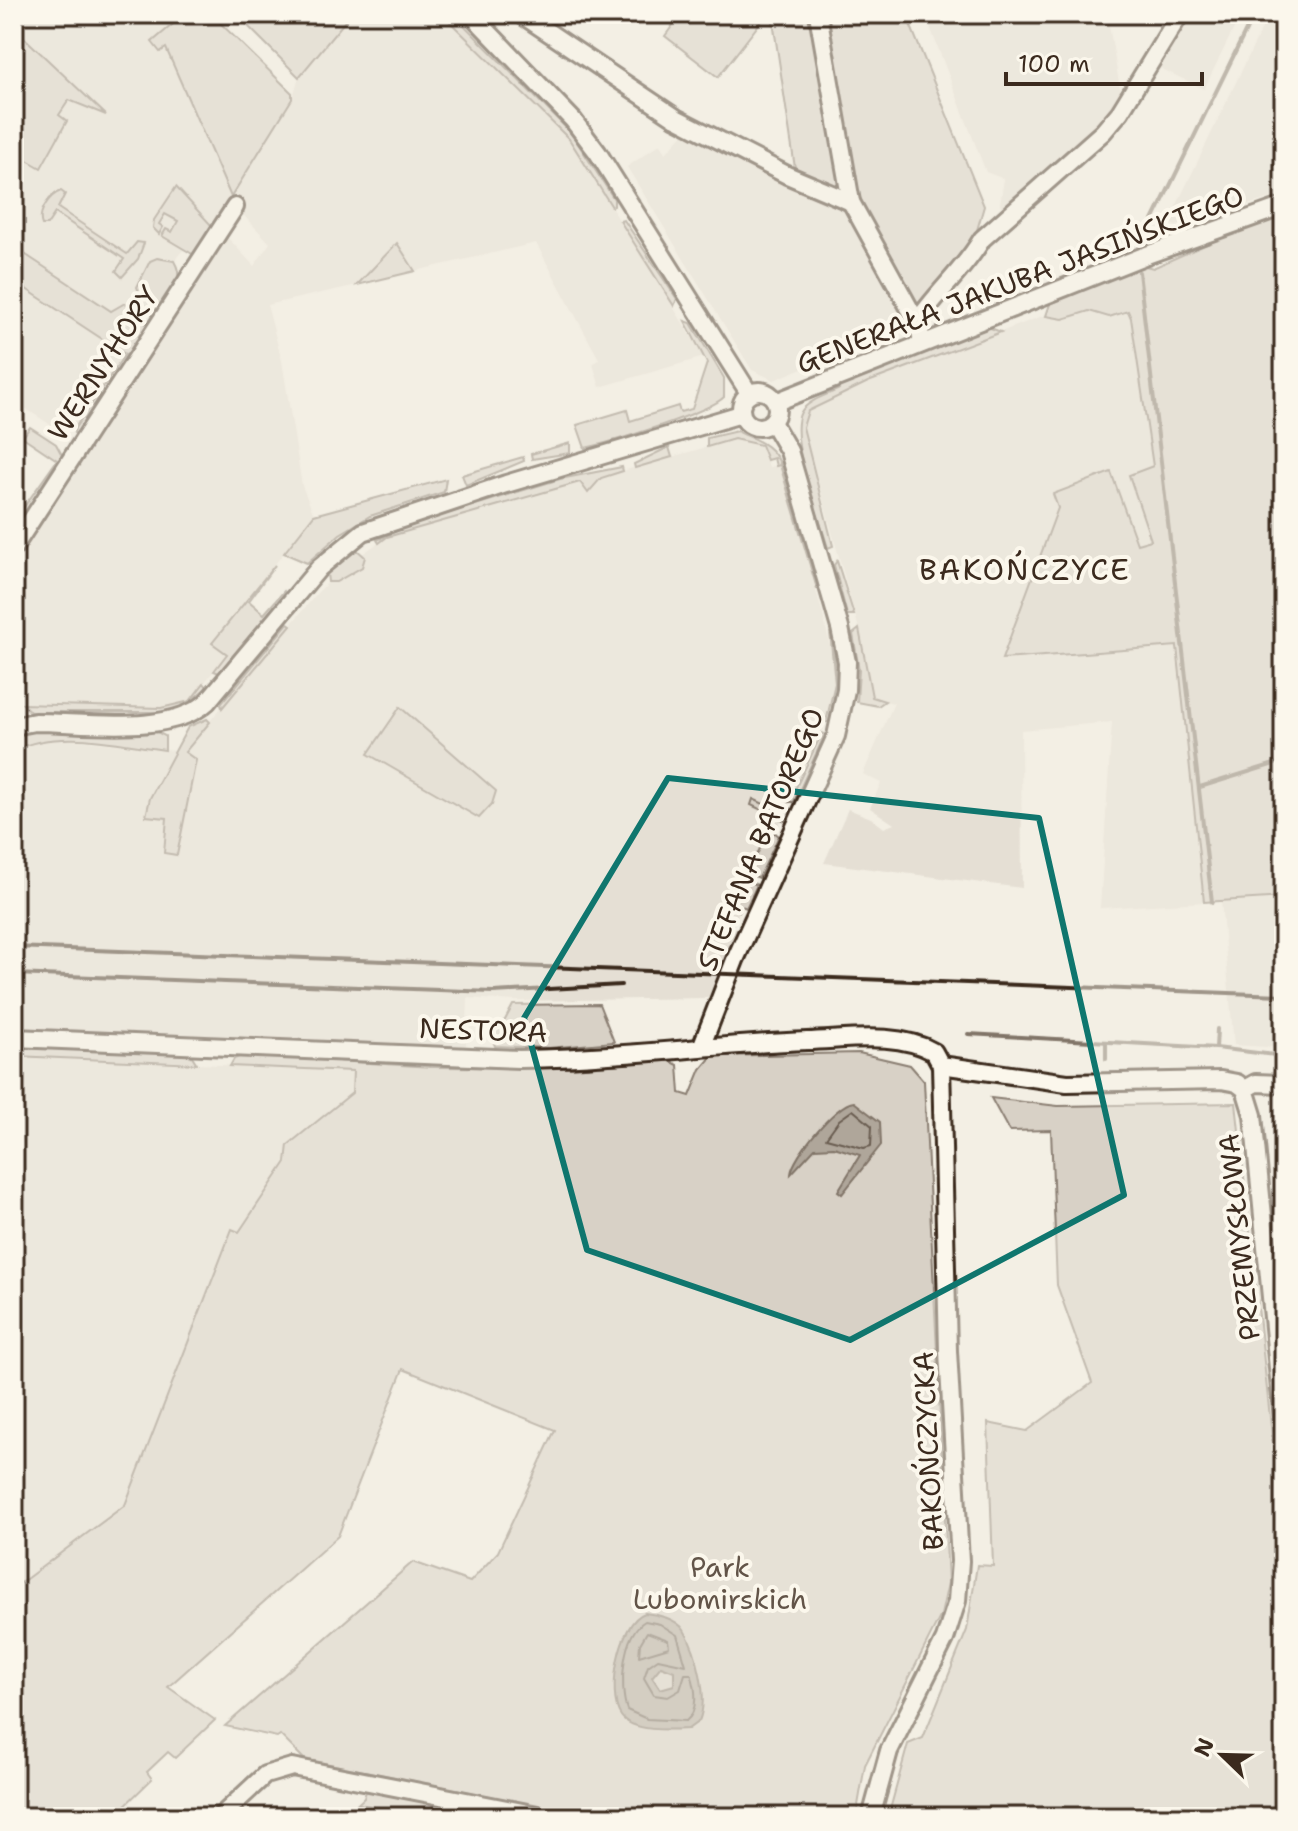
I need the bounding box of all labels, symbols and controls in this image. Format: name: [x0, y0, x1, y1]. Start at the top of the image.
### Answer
scale bar: [1006, 36, 1202, 86]
text: 100 m: [1018, 48, 1090, 80]
street label: GENERAŁA JAKUBA JASIŃSKIEGO: [791, 176, 1249, 382]
street label: WERNYHORY: [39, 278, 167, 448]
district label: BAKOŃCZYCE: [919, 549, 1131, 590]
street label: STEFANA BATOREGO: [687, 702, 833, 976]
street label: NESTORA: [418, 1009, 548, 1051]
street label: PRZEMYSŁOWA: [1209, 1131, 1269, 1343]
street label: BAKOŃCZYCKA: [904, 1350, 952, 1552]
park label: Park Lubomirskich: [633, 1548, 807, 1618]
north arrow: [1182, 1715, 1262, 1795]
text: N: [1187, 1734, 1221, 1761]

